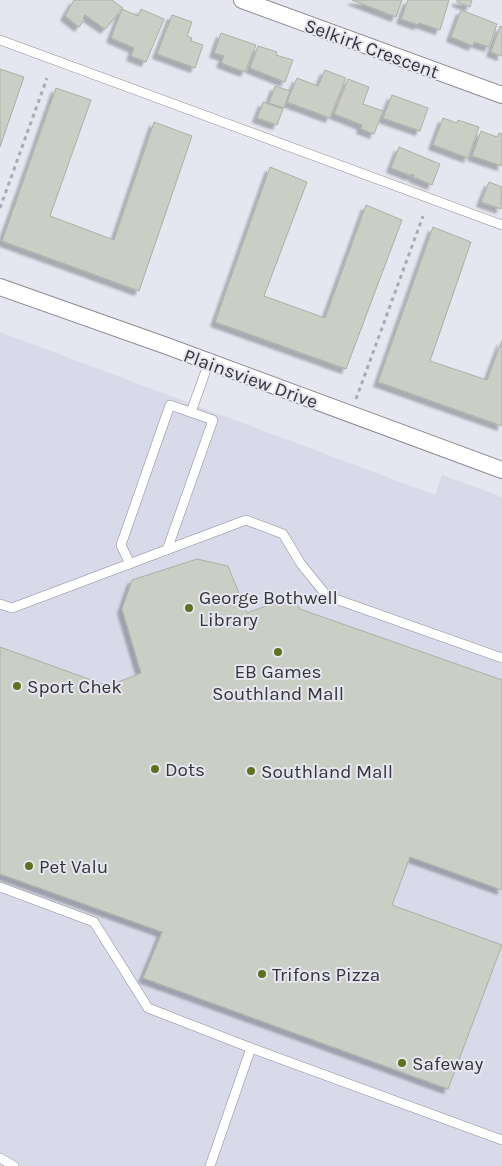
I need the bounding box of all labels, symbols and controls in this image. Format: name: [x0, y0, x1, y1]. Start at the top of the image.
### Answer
street label: Selkirk Crescent: [301, 14, 442, 83]
street label: Plainsview Drive: [181, 344, 321, 413]
place label: George Bothwell Library: [199, 587, 338, 631]
marker: George Bothwell Library: [183, 602, 195, 614]
marker: EB Games Southland Mall: [272, 646, 284, 658]
place label: EB Games Southland Mall: [212, 661, 344, 705]
place label: Sport Chek: [27, 676, 122, 698]
marker: Sport Chek: [11, 680, 23, 692]
place label: Dots: [165, 759, 205, 781]
place label: Southland Mall: [261, 761, 393, 783]
marker: Dots: [149, 763, 161, 775]
marker: Southland Mall: [245, 765, 257, 777]
place label: Pet Valu: [39, 856, 108, 878]
marker: Pet Valu: [23, 860, 35, 872]
place label: Trifons Pizza: [272, 964, 380, 986]
marker: Trifons Pizza: [256, 968, 268, 980]
place label: Safeway: [412, 1053, 483, 1075]
marker: Safeway: [396, 1057, 408, 1069]

